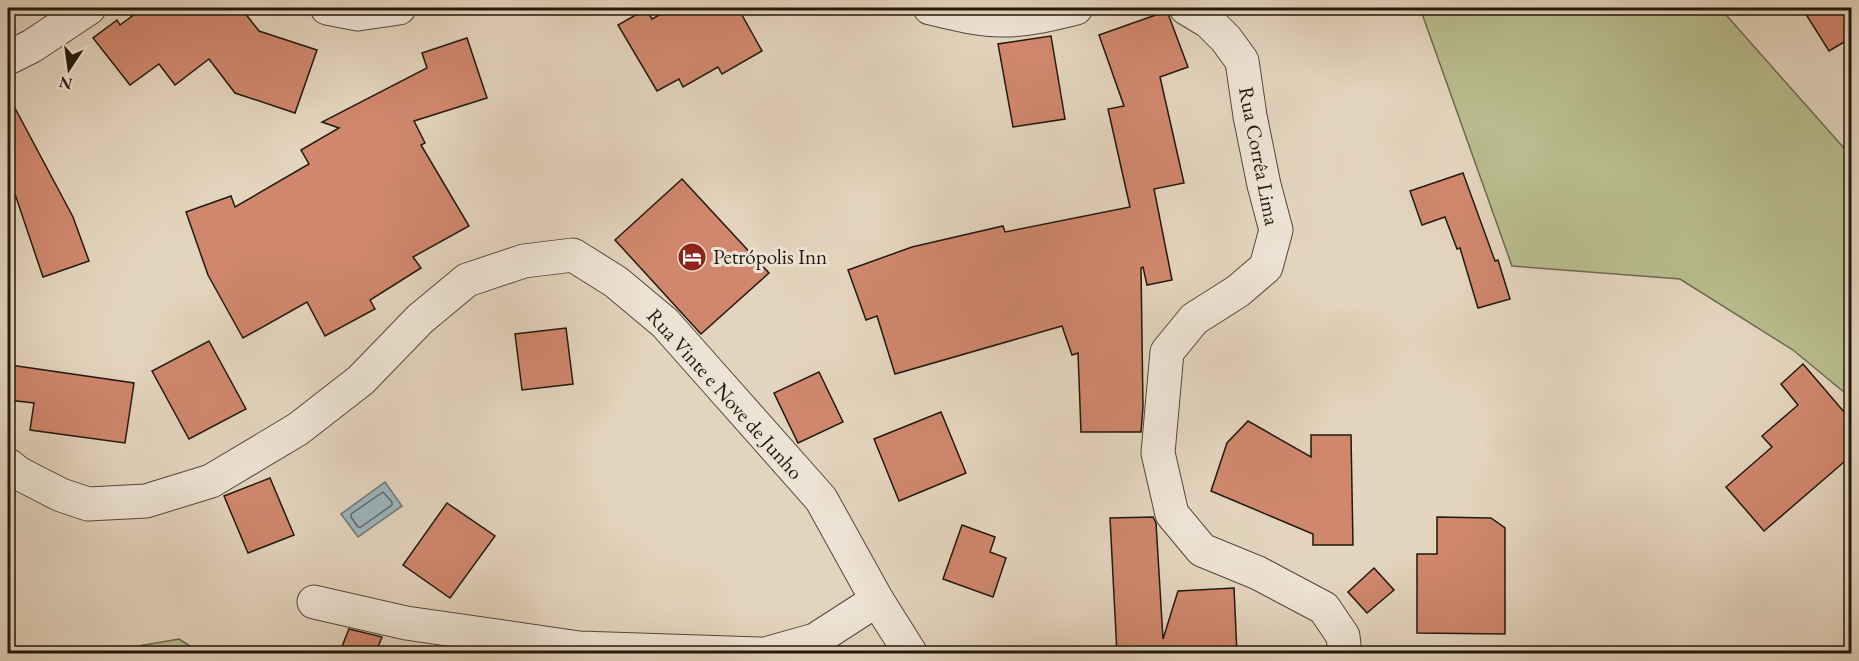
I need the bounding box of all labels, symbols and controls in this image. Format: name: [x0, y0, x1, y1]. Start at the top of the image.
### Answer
north arrow: [39, 39, 99, 99]
text: N: [57, 71, 74, 95]
street label: Rua Corrêa Lima: [1233, 84, 1286, 228]
hotel icon: Petrópolis Inn: [676, 241, 708, 273]
place label: Petrópolis Inn: [713, 243, 827, 270]
street label: Rua Vinte e Nove de Junho: [641, 302, 809, 485]

